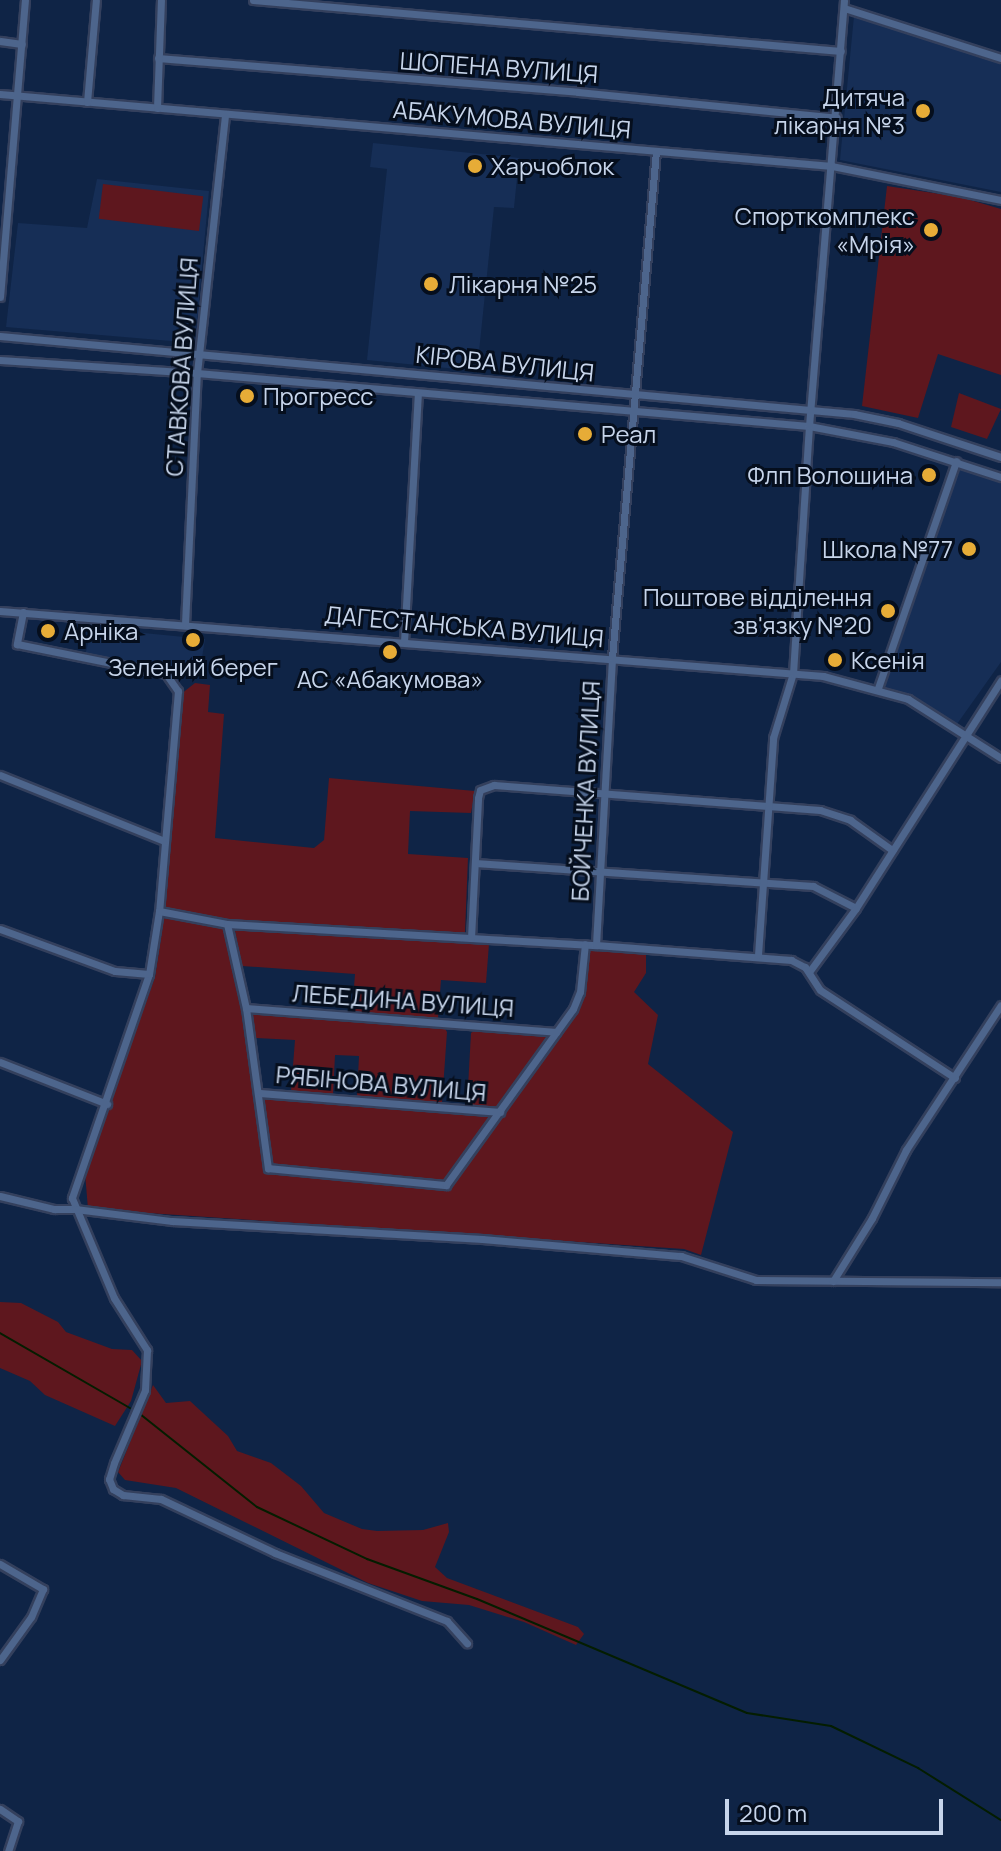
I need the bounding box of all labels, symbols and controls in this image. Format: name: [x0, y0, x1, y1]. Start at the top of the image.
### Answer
street label: ШОПЕНА ВУЛИЦЯ: [399, 46, 599, 88]
place label: Дитяча лікарня №3: [774, 83, 905, 139]
street label: АБАКУМОВА ВУЛИЦЯ: [392, 94, 632, 144]
marker: Дитяча лікарня №3: [912, 100, 934, 122]
place label: Харчоблок: [491, 152, 614, 180]
marker: Харчоблок: [466, 157, 484, 175]
place label: Спорткомплекс «Мрія»: [735, 202, 915, 258]
marker: Спорткомплекс «Мрія»: [922, 221, 940, 239]
street label: СТАВКОВА ВУЛИЦЯ: [159, 257, 203, 477]
place label: Лікарня №25: [449, 270, 597, 298]
marker: Лікарня №25: [420, 273, 442, 295]
street label: КІРОВА ВУЛИЦЯ: [414, 339, 596, 387]
place label: Прогресс: [263, 382, 374, 410]
marker: Прогресс: [238, 387, 256, 405]
place label: Реал: [601, 420, 656, 448]
marker: Реал: [576, 425, 594, 443]
place label: Флп Волошина: [747, 461, 913, 489]
marker: Флп Волошина: [920, 466, 938, 484]
place label: Школа №77: [822, 535, 953, 563]
marker: Школа №77: [960, 540, 978, 558]
place label: Поштове відділення зв'язку №20: [643, 583, 872, 639]
street label: ДАГЕСТАНСЬКА ВУЛИЦЯ: [323, 599, 605, 653]
marker: Поштове відділення зв'язку №20: [879, 602, 897, 620]
place label: Арніка: [64, 617, 138, 645]
marker: Арніка: [39, 622, 57, 640]
marker: Зелений берег: [184, 631, 202, 649]
marker: АС «Абакумова»: [381, 643, 399, 661]
place label: Ксенія: [851, 646, 925, 674]
marker: Ксенія: [826, 651, 844, 669]
place label: Зелений берег: [108, 653, 278, 681]
place label: АС «Абакумова»: [297, 665, 483, 693]
street label: БОЙЧЕНКА ВУЛИЦЯ: [565, 680, 605, 902]
street label: ЛЕБЕДИНА ВУЛИЦЯ: [291, 978, 515, 1022]
street label: РЯБІНОВА ВУЛИЦЯ: [275, 1059, 487, 1107]
scale bar: [729, 1783, 947, 1833]
text: 200 m: [739, 1796, 807, 1829]

